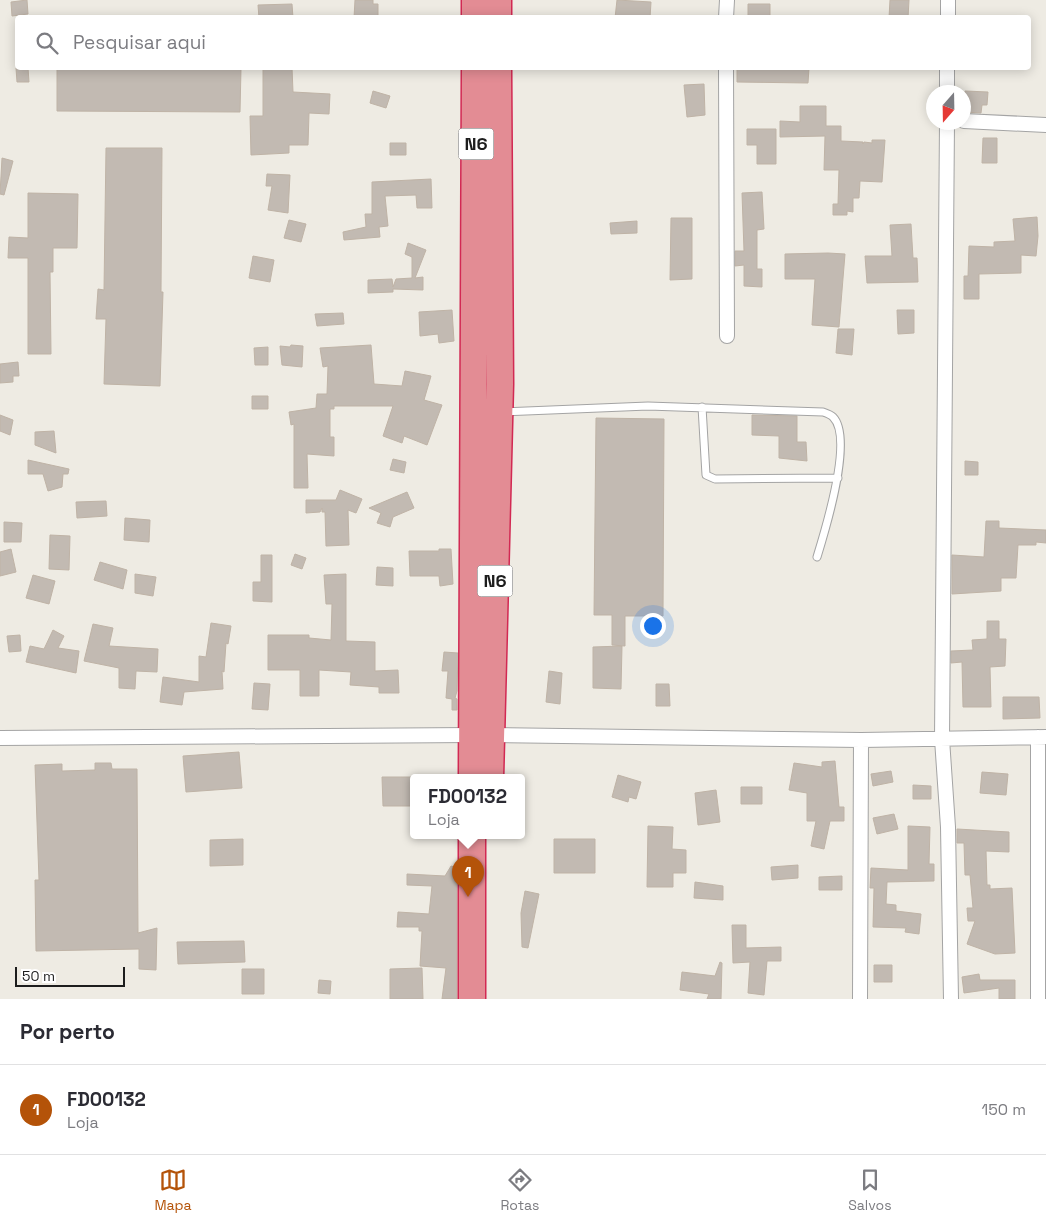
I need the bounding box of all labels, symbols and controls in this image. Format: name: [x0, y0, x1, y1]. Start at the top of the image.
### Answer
search box: [15, 15, 1031, 70]
icon: search: [33, 29, 61, 57]
text: Pesquisar aqui: [73, 30, 206, 55]
north arrow: [926, 85, 971, 130]
road number: N6: [458, 128, 494, 160]
road number: N6: [478, 566, 512, 596]
your location: [640, 613, 666, 639]
popup: [410, 774, 525, 839]
text: FD00132: [428, 784, 507, 809]
text: Loja: [428, 809, 460, 830]
pin: 1: [452, 856, 484, 897]
scale bar: [15, 964, 125, 987]
text: 50 m: [22, 967, 55, 985]
text: Por perto: [20, 1018, 115, 1045]
text: FD00132: [67, 1087, 146, 1112]
text: 1: [32, 1099, 40, 1120]
text: 150 m: [982, 1099, 1026, 1120]
text: Loja: [67, 1112, 99, 1133]
tab: Mapa: [154, 1166, 192, 1214]
tab: Rotas: [500, 1166, 539, 1214]
tab: Salvos: [848, 1166, 892, 1214]

